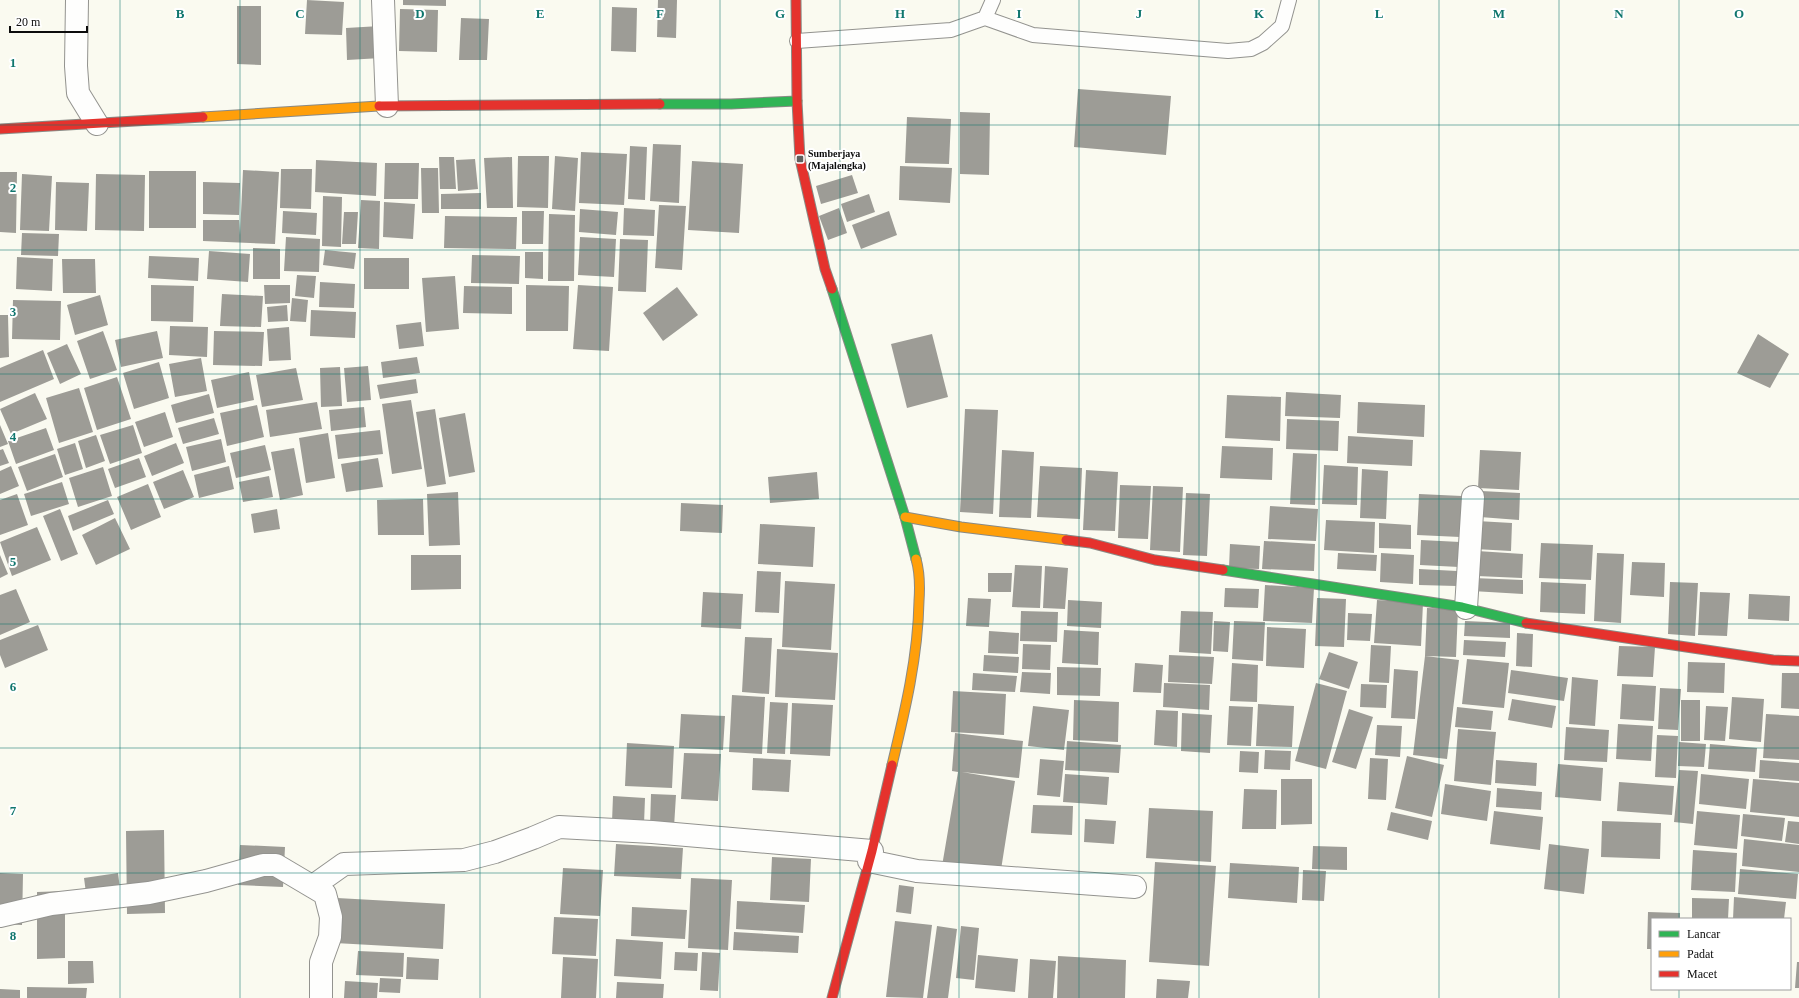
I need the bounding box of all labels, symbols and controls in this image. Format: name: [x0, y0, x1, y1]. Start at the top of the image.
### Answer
text: B: [176, 6, 185, 21]
text: C: [295, 6, 305, 21]
text: D: [415, 6, 425, 21]
text: E: [536, 6, 544, 21]
text: F: [656, 6, 664, 21]
text: G: [775, 6, 785, 21]
text: H: [895, 6, 905, 21]
text: I: [1016, 6, 1022, 21]
text: J: [1136, 6, 1143, 21]
text: K: [1254, 6, 1265, 21]
text: L: [1375, 6, 1384, 21]
text: M: [1493, 6, 1505, 21]
text: N: [1614, 6, 1624, 21]
text: O: [1734, 6, 1744, 21]
scale bar: [10, 8, 87, 34]
text: 20 m: [16, 15, 41, 29]
text: 1: [10, 55, 16, 70]
place label: Sumberjaya (Majalengka): [808, 148, 866, 172]
marker: Sumberjaya (Majalengka): [795, 154, 805, 164]
text: 2: [10, 180, 16, 195]
text: 3: [10, 304, 17, 319]
text: 4: [10, 429, 17, 444]
text: 5: [10, 554, 17, 569]
text: 6: [10, 679, 17, 694]
text: 7: [10, 803, 17, 818]
legend: [1651, 918, 1791, 990]
text: Lancar: [1687, 927, 1720, 941]
text: 8: [10, 928, 17, 943]
text: Padat: [1687, 947, 1714, 961]
text: Macet: [1687, 967, 1718, 981]

